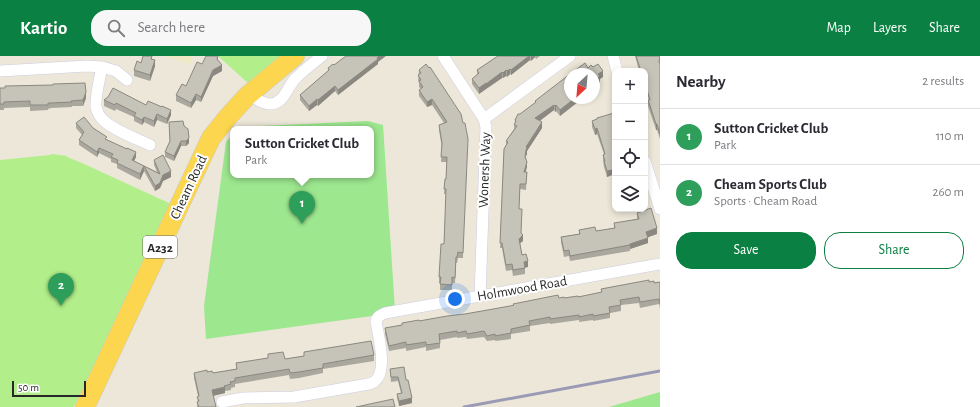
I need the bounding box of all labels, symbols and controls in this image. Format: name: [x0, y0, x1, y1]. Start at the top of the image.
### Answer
search box: [91, 10, 371, 46]
icon: search: [105, 17, 127, 39]
text: Kartio: [20, 19, 67, 38]
text: Search here: [137, 20, 205, 35]
text: Map: [826, 21, 851, 35]
text: Layers: [873, 21, 907, 35]
text: Share: [929, 21, 960, 35]
north arrow: [564, 68, 600, 104]
map controls: [612, 68, 648, 212]
button: +: [612, 68, 648, 104]
text: Nearby: [676, 73, 726, 90]
text: 2 results: [922, 75, 964, 88]
button: −: [612, 104, 648, 140]
text: Sutton Cricket Club: [714, 121, 828, 136]
popup: [230, 126, 374, 178]
text: 1: [687, 130, 691, 143]
text: 110 m: [936, 130, 964, 143]
street label: Wonersh Way: [477, 132, 493, 208]
text: Sutton Cricket Club: [245, 136, 359, 151]
text: Park: [714, 139, 736, 152]
button: locate: [612, 140, 648, 176]
street label: Cheam Road: [168, 153, 210, 222]
text: Park: [245, 154, 267, 167]
button: layers: [612, 176, 648, 212]
text: Cheam Sports Club: [714, 177, 827, 192]
text: 2: [686, 186, 692, 199]
text: 260 m: [933, 186, 964, 199]
pin: 1: [289, 191, 315, 224]
text: Sports · Cheam Road: [714, 195, 817, 208]
button: Save: [676, 232, 816, 269]
button: Share: [824, 232, 964, 269]
road number: A232: [143, 236, 177, 258]
pin: 2: [48, 273, 74, 306]
street label: Holmwood Road: [476, 274, 568, 304]
your location: [445, 289, 465, 309]
scale bar: [12, 379, 86, 398]
text: 50 m: [18, 382, 39, 393]

